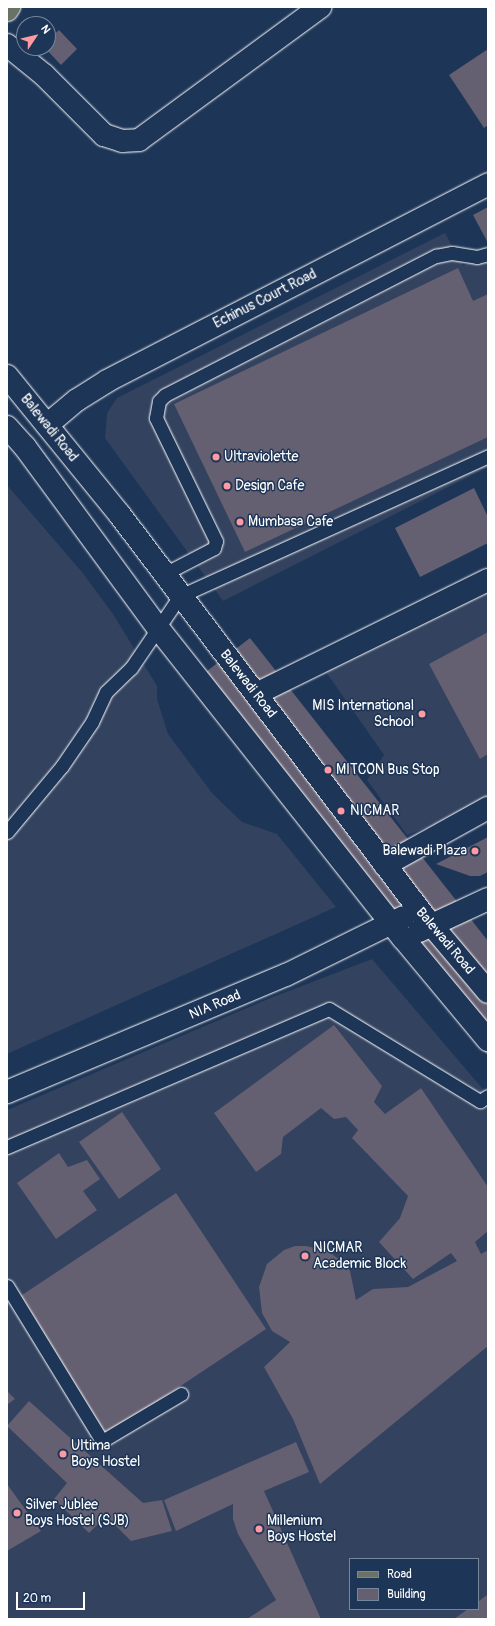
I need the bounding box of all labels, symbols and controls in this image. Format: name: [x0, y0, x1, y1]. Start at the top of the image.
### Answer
north arrow: [16, 16, 56, 56]
text: N: [38, 23, 53, 36]
street label: Echinus Court Road: [211, 266, 319, 332]
street label: Balewadi Road: [17, 391, 81, 465]
place label: Ultraviolette: [224, 449, 298, 465]
marker: Ultraviolette: [211, 452, 221, 462]
place label: Design Cafe: [235, 478, 304, 494]
marker: Design Cafe: [222, 481, 232, 491]
place label: Mumbasa Cafe: [248, 514, 333, 530]
marker: Mumbasa Cafe: [235, 517, 245, 527]
street label: Balewadi Road: [216, 647, 280, 721]
place label: MIS International School: [312, 698, 414, 730]
marker: MIS International School: [417, 709, 427, 719]
place label: MITCON Bus Stop: [336, 762, 440, 778]
marker: MITCON Bus Stop: [323, 765, 333, 775]
place label: NICMAR: [350, 803, 399, 819]
marker: NICMAR: [335, 805, 347, 817]
place label: Balewadi Plaza: [383, 843, 467, 859]
marker: Balewadi Plaza: [470, 846, 480, 856]
street label: Balewadi Road: [412, 904, 478, 978]
street label: NIA Road: [187, 987, 243, 1023]
place label: NICMAR Academic Block: [313, 1240, 406, 1272]
marker: NICMAR Academic Block: [300, 1251, 310, 1261]
place label: Ultima Boys Hostel: [71, 1438, 140, 1470]
marker: Ultima Boys Hostel: [58, 1449, 68, 1459]
place label: Silver Jublee Boys Hostel (SJB): [25, 1497, 129, 1530]
marker: Silver Jublee Boys Hostel (SJB): [12, 1508, 22, 1518]
place label: Millenium Boys Hostel: [267, 1513, 336, 1546]
marker: Millenium Boys Hostel: [254, 1524, 264, 1534]
legend: [349, 1558, 479, 1610]
text: Road: [387, 1567, 412, 1582]
scale bar: [18, 1584, 87, 1610]
text: Building: [387, 1587, 426, 1602]
text: 20 m: [23, 1591, 51, 1606]

